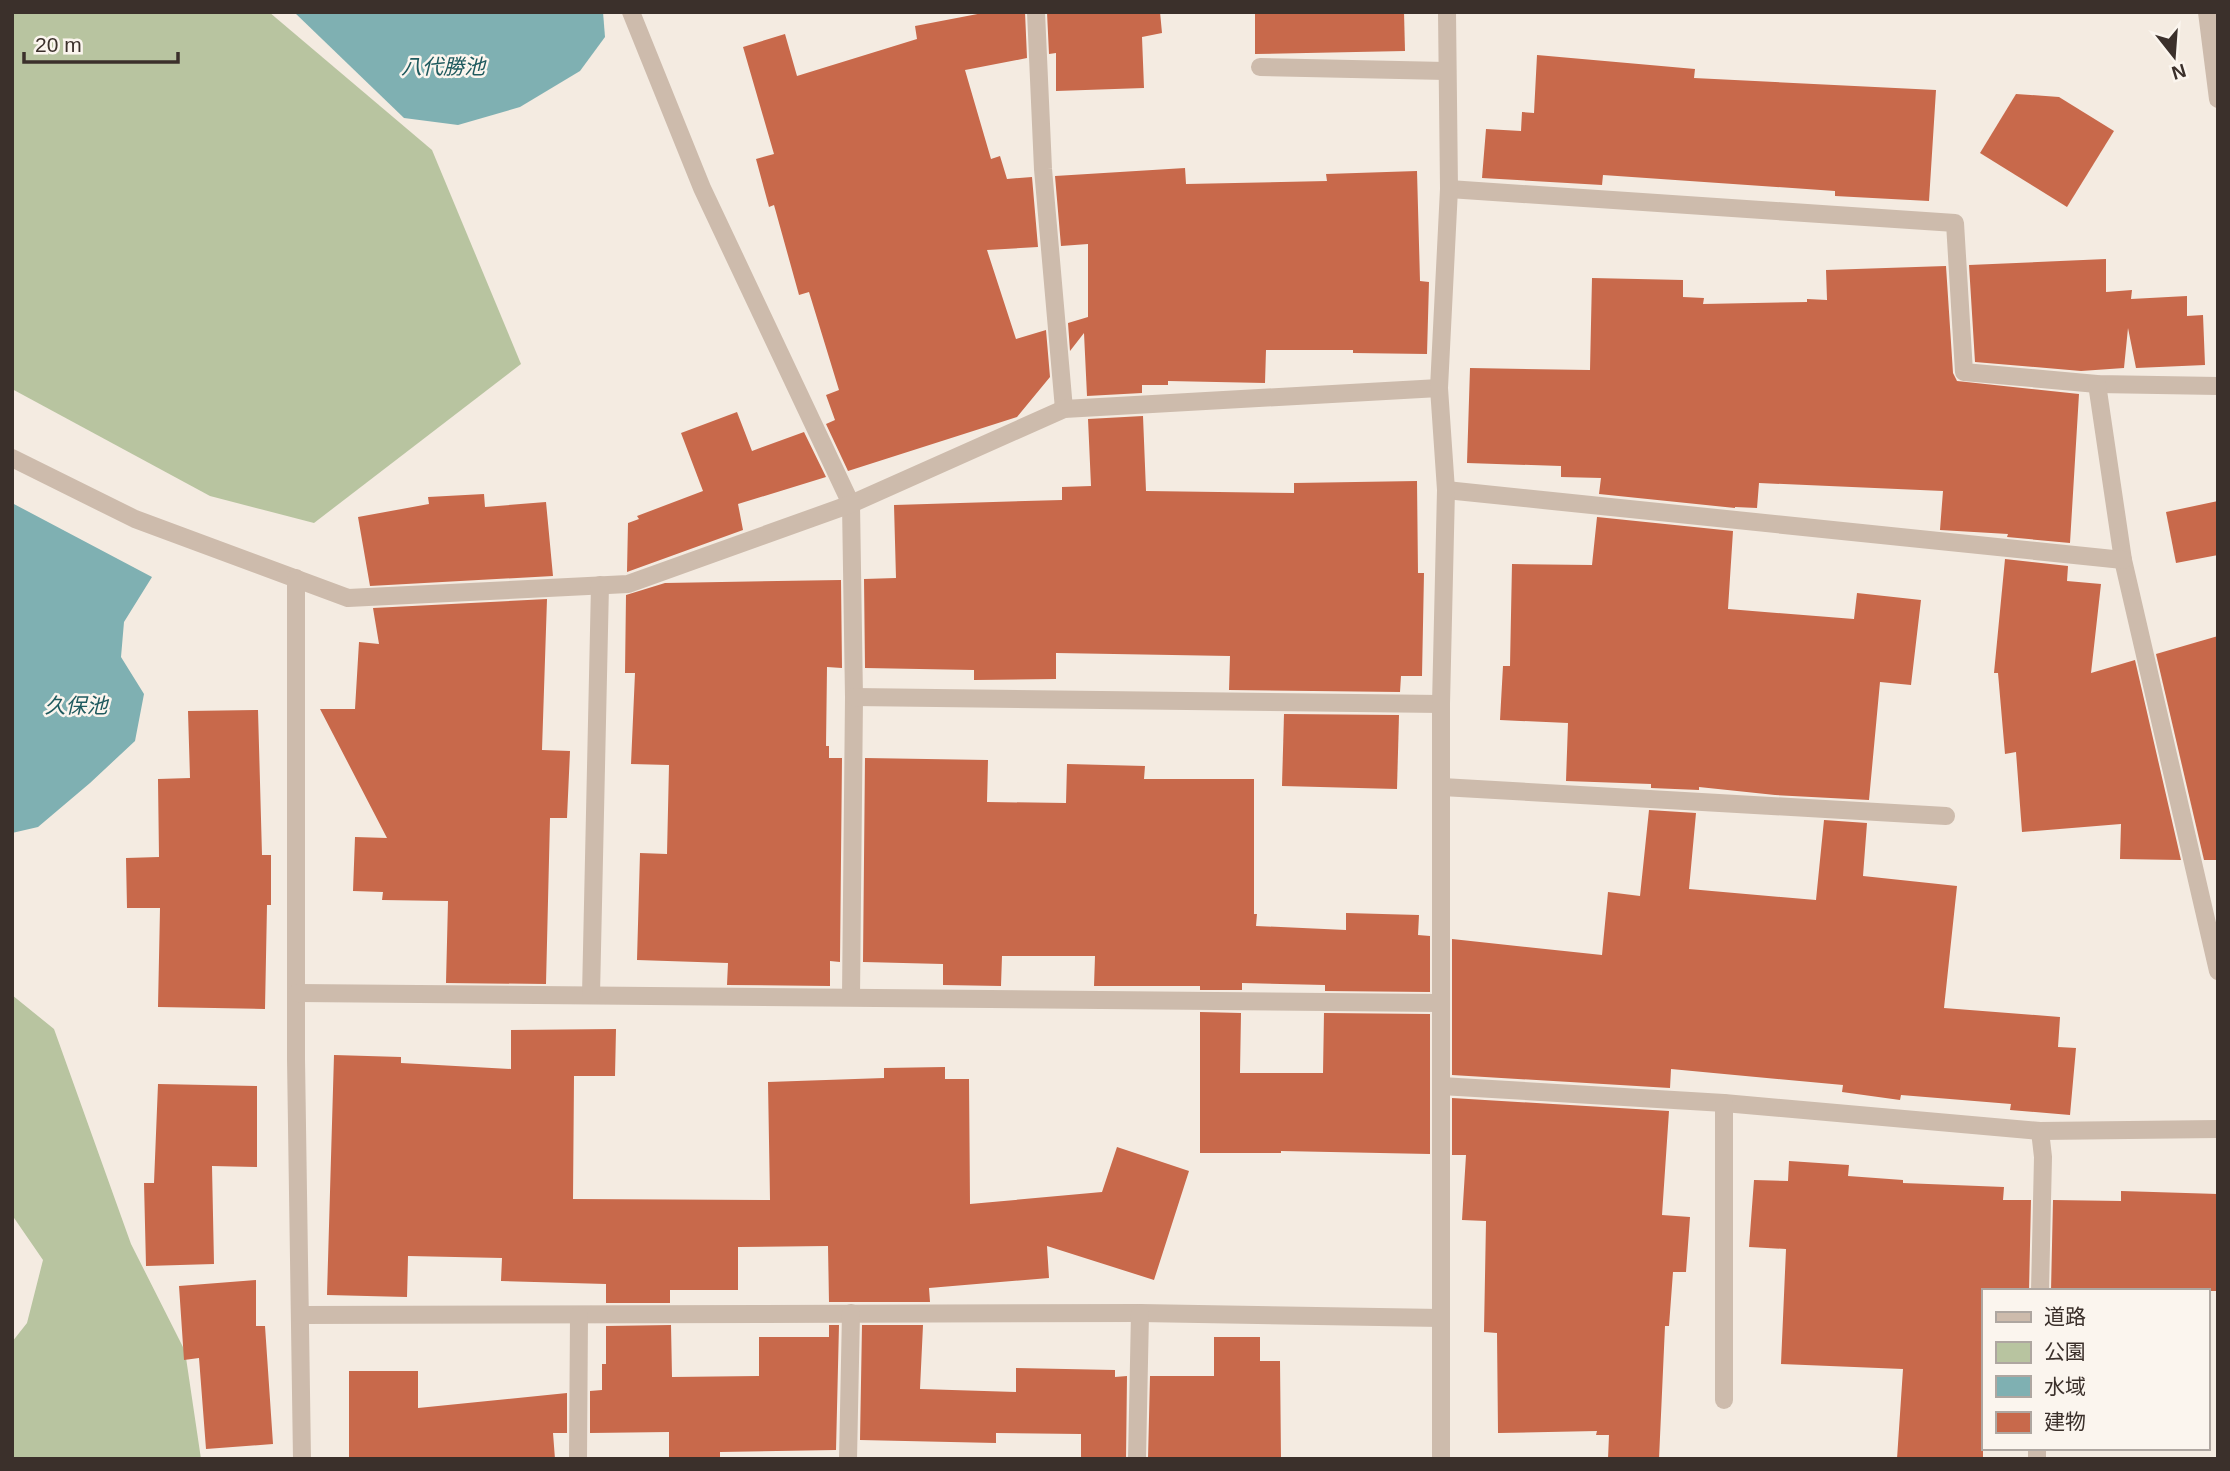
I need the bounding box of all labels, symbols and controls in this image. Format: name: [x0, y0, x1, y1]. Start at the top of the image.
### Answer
scale bar: [24, 21, 178, 65]
north arrow: [2139, 21, 2209, 91]
text: 20 m: [35, 33, 82, 56]
water label: 八代勝池: [401, 55, 487, 78]
text: N: [2169, 60, 2188, 84]
water label: 久保池: [45, 694, 109, 717]
legend: [1982, 1289, 2209, 1450]
text: 道路: [2044, 1305, 2086, 1328]
text: 公園: [2044, 1340, 2086, 1363]
text: 水域: [2044, 1375, 2086, 1398]
text: 建物: [2044, 1410, 2086, 1433]

